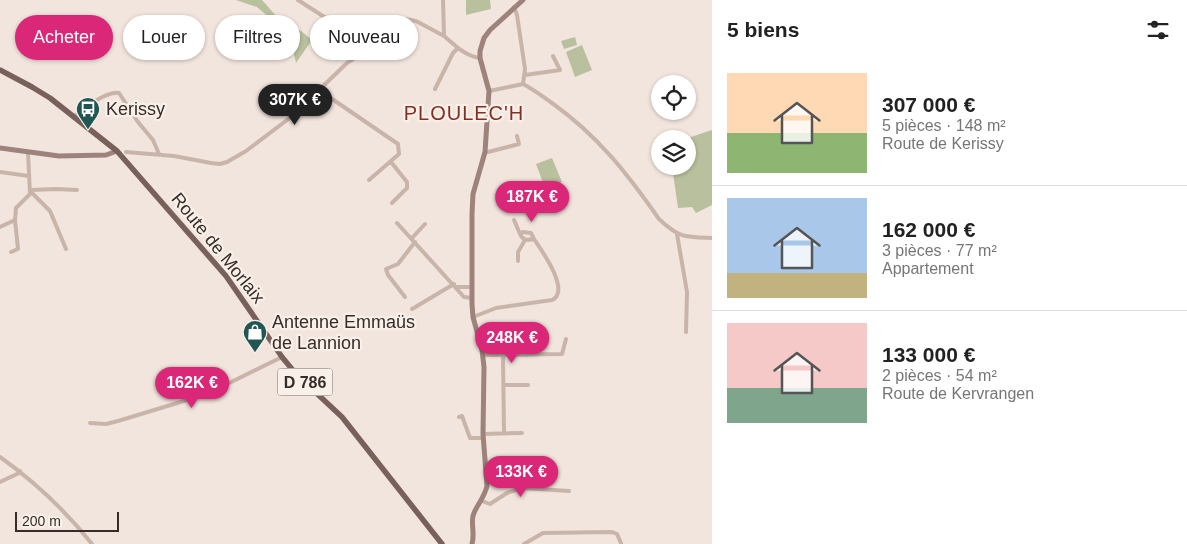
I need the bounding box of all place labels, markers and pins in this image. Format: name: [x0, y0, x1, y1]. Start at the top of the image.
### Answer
pin: 307K €: [254, 84, 336, 126]
bus stop icon: Kerissy: [75, 96, 101, 130]
place label: Kerissy: [106, 99, 165, 119]
pin: 187K €: [491, 180, 573, 223]
place label: Antenne Emmaüs de Lannion: [272, 312, 415, 353]
shop icon: Antenne Emmaüs de Lannion: [242, 319, 268, 353]
pin: 248K €: [471, 322, 553, 364]
pin: 162K €: [151, 366, 233, 409]
pin: 133K €: [480, 456, 562, 498]

